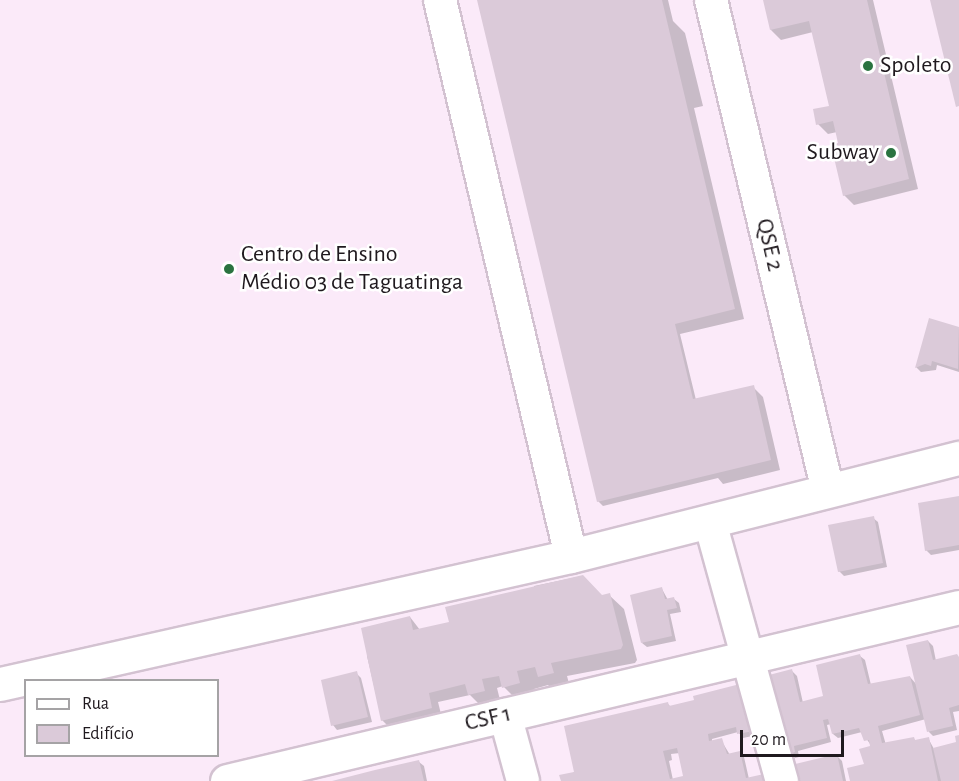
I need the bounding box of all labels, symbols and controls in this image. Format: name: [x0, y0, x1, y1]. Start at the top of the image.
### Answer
place label: Spoleto: [880, 52, 951, 80]
marker: Spoleto: [861, 59, 875, 73]
place label: Subway: [807, 139, 879, 167]
marker: Subway: [884, 146, 898, 160]
street label: QSE 2: [749, 216, 789, 274]
place label: Centro de Ensino Médio 03 de Taguatinga: [241, 241, 463, 297]
marker: Centro de Ensino Médio 03 de Taguatinga: [222, 262, 236, 276]
legend: [24, 679, 219, 757]
text: Rua: [82, 695, 109, 713]
street label: CSF 1: [462, 700, 514, 738]
scale bar: [743, 718, 846, 756]
text: Edifício: [82, 725, 134, 743]
text: 20 m: [751, 731, 786, 749]

